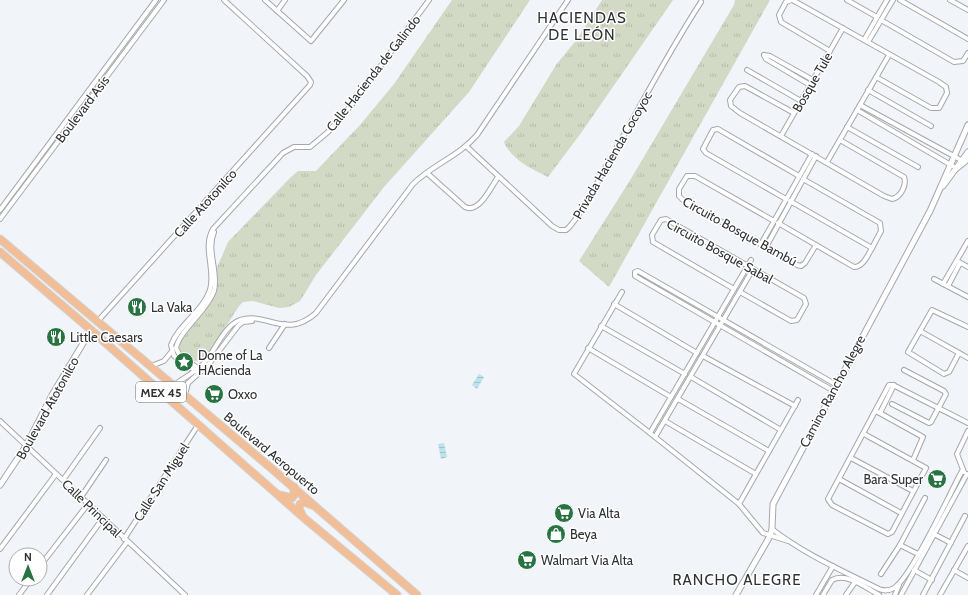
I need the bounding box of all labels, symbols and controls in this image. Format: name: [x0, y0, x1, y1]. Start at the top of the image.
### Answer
district label: HACIENDAS DE LEÓN: [537, 9, 627, 44]
street label: Calle Hacienda de Galindo: [323, 12, 423, 134]
street label: Bosque Tule: [789, 49, 836, 115]
street label: Boulevard Asís: [52, 72, 113, 146]
street label: Privada Hacienda Cocoyoc: [569, 88, 655, 222]
street label: Calle Atotonilco: [170, 166, 240, 240]
street label: Circuito Bosque Bambú: [680, 193, 800, 269]
street label: Circuito Bosque Sabal: [664, 215, 776, 287]
restaurant icon: La Vaka: [126, 296, 148, 318]
place label: La Vaka: [151, 299, 193, 315]
restaurant icon: Little Caesars: [45, 326, 67, 348]
place label: Little Caesars: [70, 329, 143, 345]
street label: Camino Rancho Alegre: [796, 332, 868, 450]
place label: Dome of La HAcienda: [198, 347, 263, 378]
place icon: Dome of La HAcienda: [173, 351, 195, 373]
street label: Boulevard Atotonilco: [12, 354, 82, 462]
road number: MEX 45: [136, 382, 186, 402]
supermarket icon: Oxxo: [203, 383, 225, 405]
place label: Oxxo: [228, 386, 257, 402]
street label: Boulevard Aeropuerto: [221, 408, 323, 498]
street label: Calle San Miguel: [130, 440, 192, 524]
supermarket icon: Bara Super: [926, 468, 948, 490]
place label: Bara Super: [863, 471, 924, 487]
street label: Calle Principal: [59, 476, 125, 540]
supermarket icon: Via Alta: [553, 502, 575, 524]
place label: Via Alta: [578, 505, 621, 521]
shop icon: Beya: [545, 523, 567, 545]
place label: Beya: [570, 526, 598, 542]
north arrow: [8, 547, 48, 587]
supermarket icon: Walmart Via Alta: [516, 549, 538, 571]
text: N: [24, 550, 32, 564]
place label: Walmart Via Alta: [541, 552, 634, 568]
district label: RANCHO ALEGRE: [673, 571, 801, 589]

